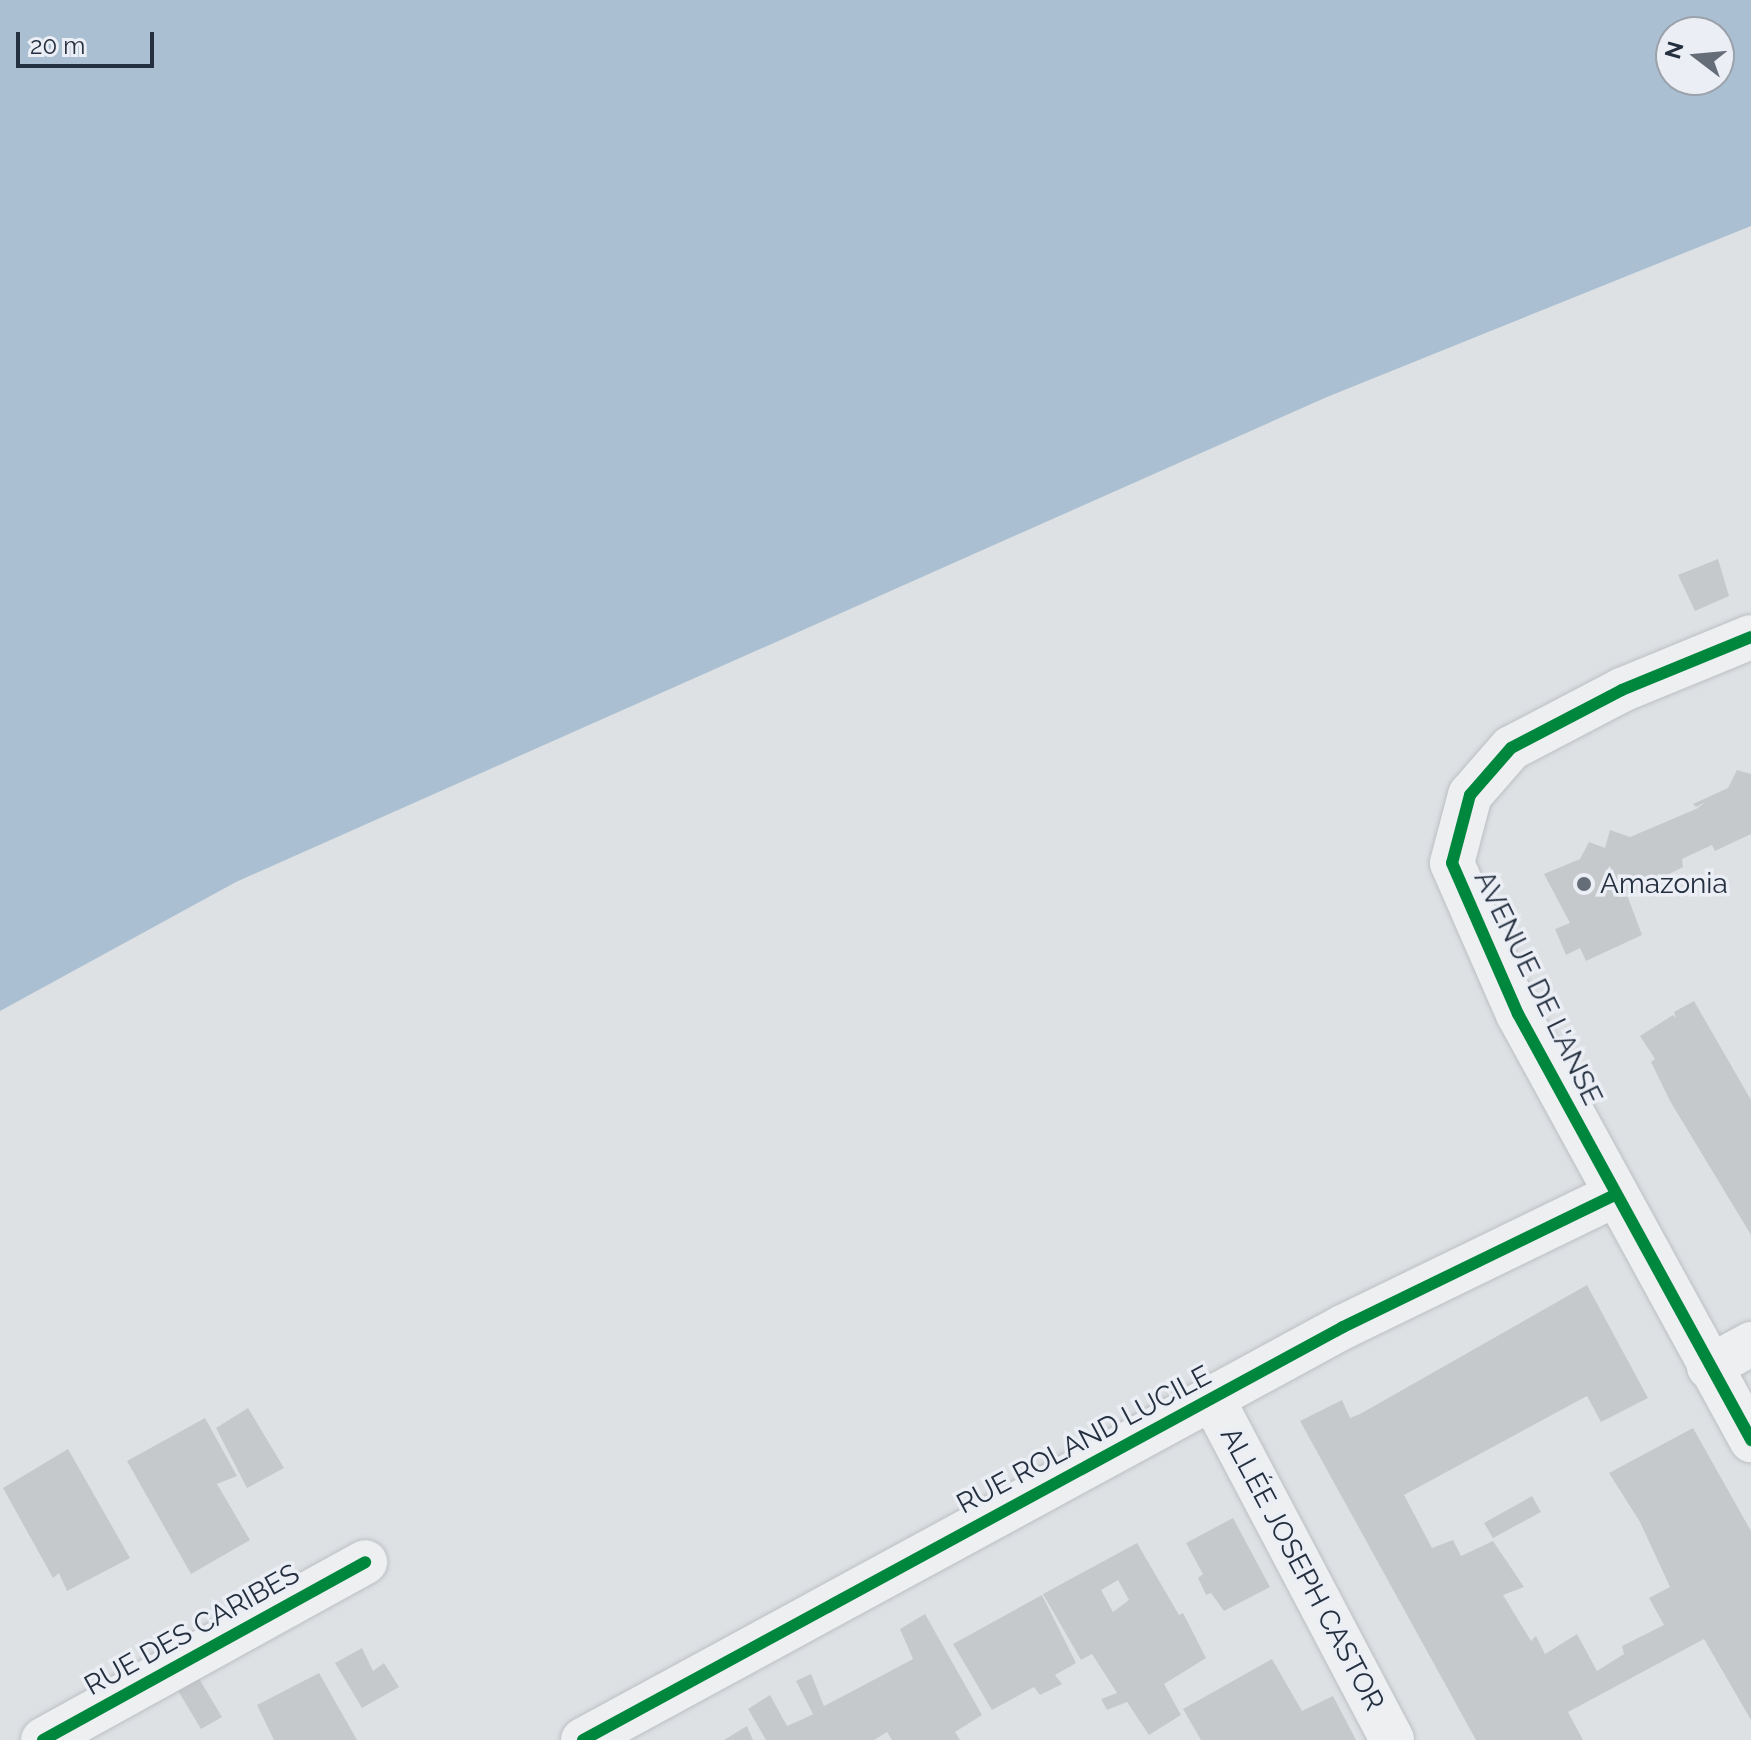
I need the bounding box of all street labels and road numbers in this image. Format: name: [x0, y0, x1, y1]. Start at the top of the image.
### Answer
street label: AVENUE DE L'ANSE: [1467, 865, 1609, 1111]
street label: RUE ROLAND LUCILE: [951, 1359, 1217, 1521]
street label: ALLÉE JOSEPH CASTOR: [1213, 1421, 1391, 1717]
street label: RUE DES CARIBES: [79, 1557, 305, 1703]

